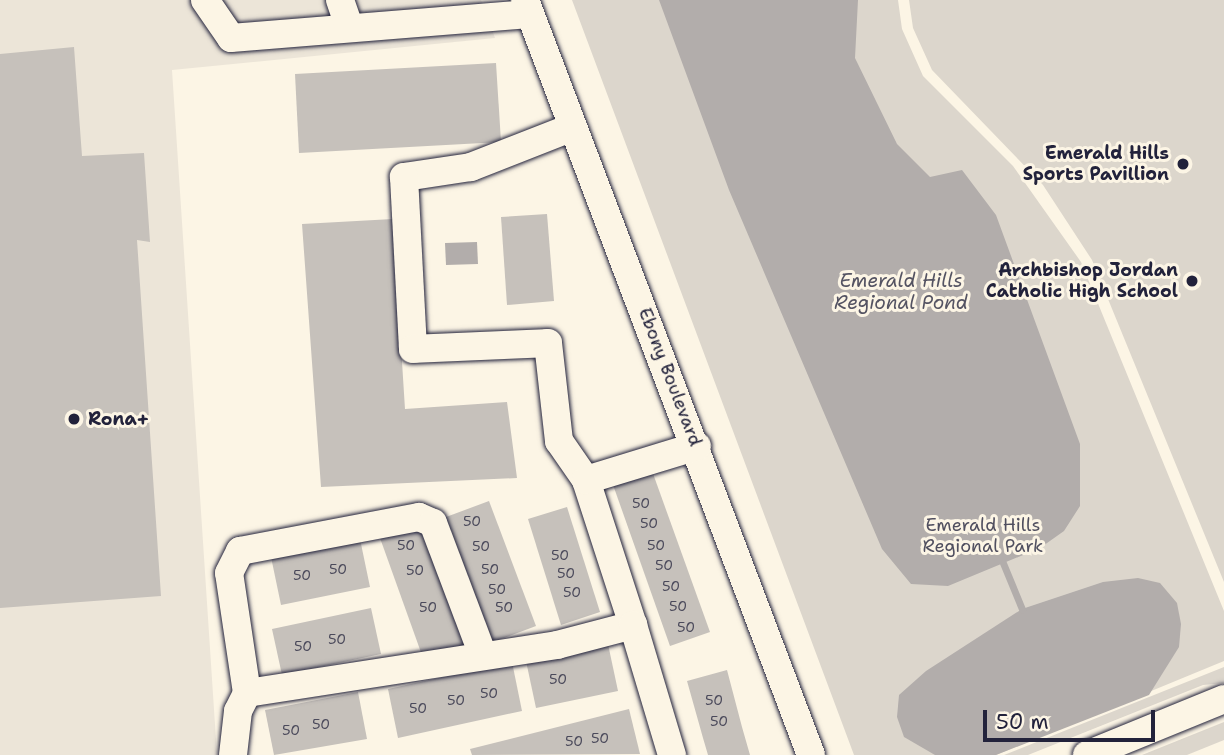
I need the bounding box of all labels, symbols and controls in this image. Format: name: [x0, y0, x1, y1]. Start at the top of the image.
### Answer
place label: Emerald Hills Sports Pavillion: [1023, 143, 1169, 186]
marker: Emerald Hills Sports Pavillion: [1175, 156, 1191, 172]
place label: Archbishop Jordan Catholic High School: [986, 260, 1178, 302]
water label: Emerald Hills Regional Pond: [834, 270, 968, 314]
marker: Archbishop Jordan Catholic High School: [1184, 273, 1200, 289]
street label: Ebony Boulevard: [634, 305, 706, 449]
place label: Rona+: [88, 408, 149, 430]
marker: Rona+: [66, 411, 82, 427]
house number: 50: [632, 495, 650, 511]
house number: 50: [463, 513, 481, 529]
house number: 50: [640, 515, 658, 531]
park label: Emerald Hills Regional Park: [923, 515, 1043, 558]
house number: 50: [397, 537, 415, 553]
house number: 50: [647, 537, 665, 553]
house number: 50: [472, 538, 490, 554]
house number: 50: [551, 547, 569, 563]
house number: 50: [655, 557, 673, 573]
house number: 50: [329, 561, 347, 577]
house number: 50: [481, 561, 499, 577]
house number: 50: [406, 562, 424, 578]
house number: 50: [557, 565, 575, 581]
house number: 50: [293, 567, 311, 583]
house number: 50: [662, 578, 680, 594]
house number: 50: [488, 581, 506, 597]
house number: 50: [563, 584, 581, 600]
house number: 50: [669, 598, 687, 614]
house number: 50: [419, 599, 437, 615]
house number: 50: [495, 599, 513, 615]
house number: 50: [677, 619, 695, 635]
house number: 50: [328, 631, 346, 647]
house number: 50: [294, 638, 312, 654]
house number: 50: [549, 671, 567, 687]
house number: 50: [480, 685, 498, 701]
house number: 50: [447, 692, 465, 708]
house number: 50: [705, 692, 723, 708]
scale bar: [986, 696, 1158, 740]
house number: 50: [409, 700, 427, 716]
text: 50 m: [996, 708, 1049, 736]
house number: 50: [710, 713, 728, 729]
house number: 50: [312, 716, 330, 732]
house number: 50: [282, 722, 300, 738]
house number: 50: [591, 730, 609, 746]
house number: 50: [565, 733, 583, 749]

